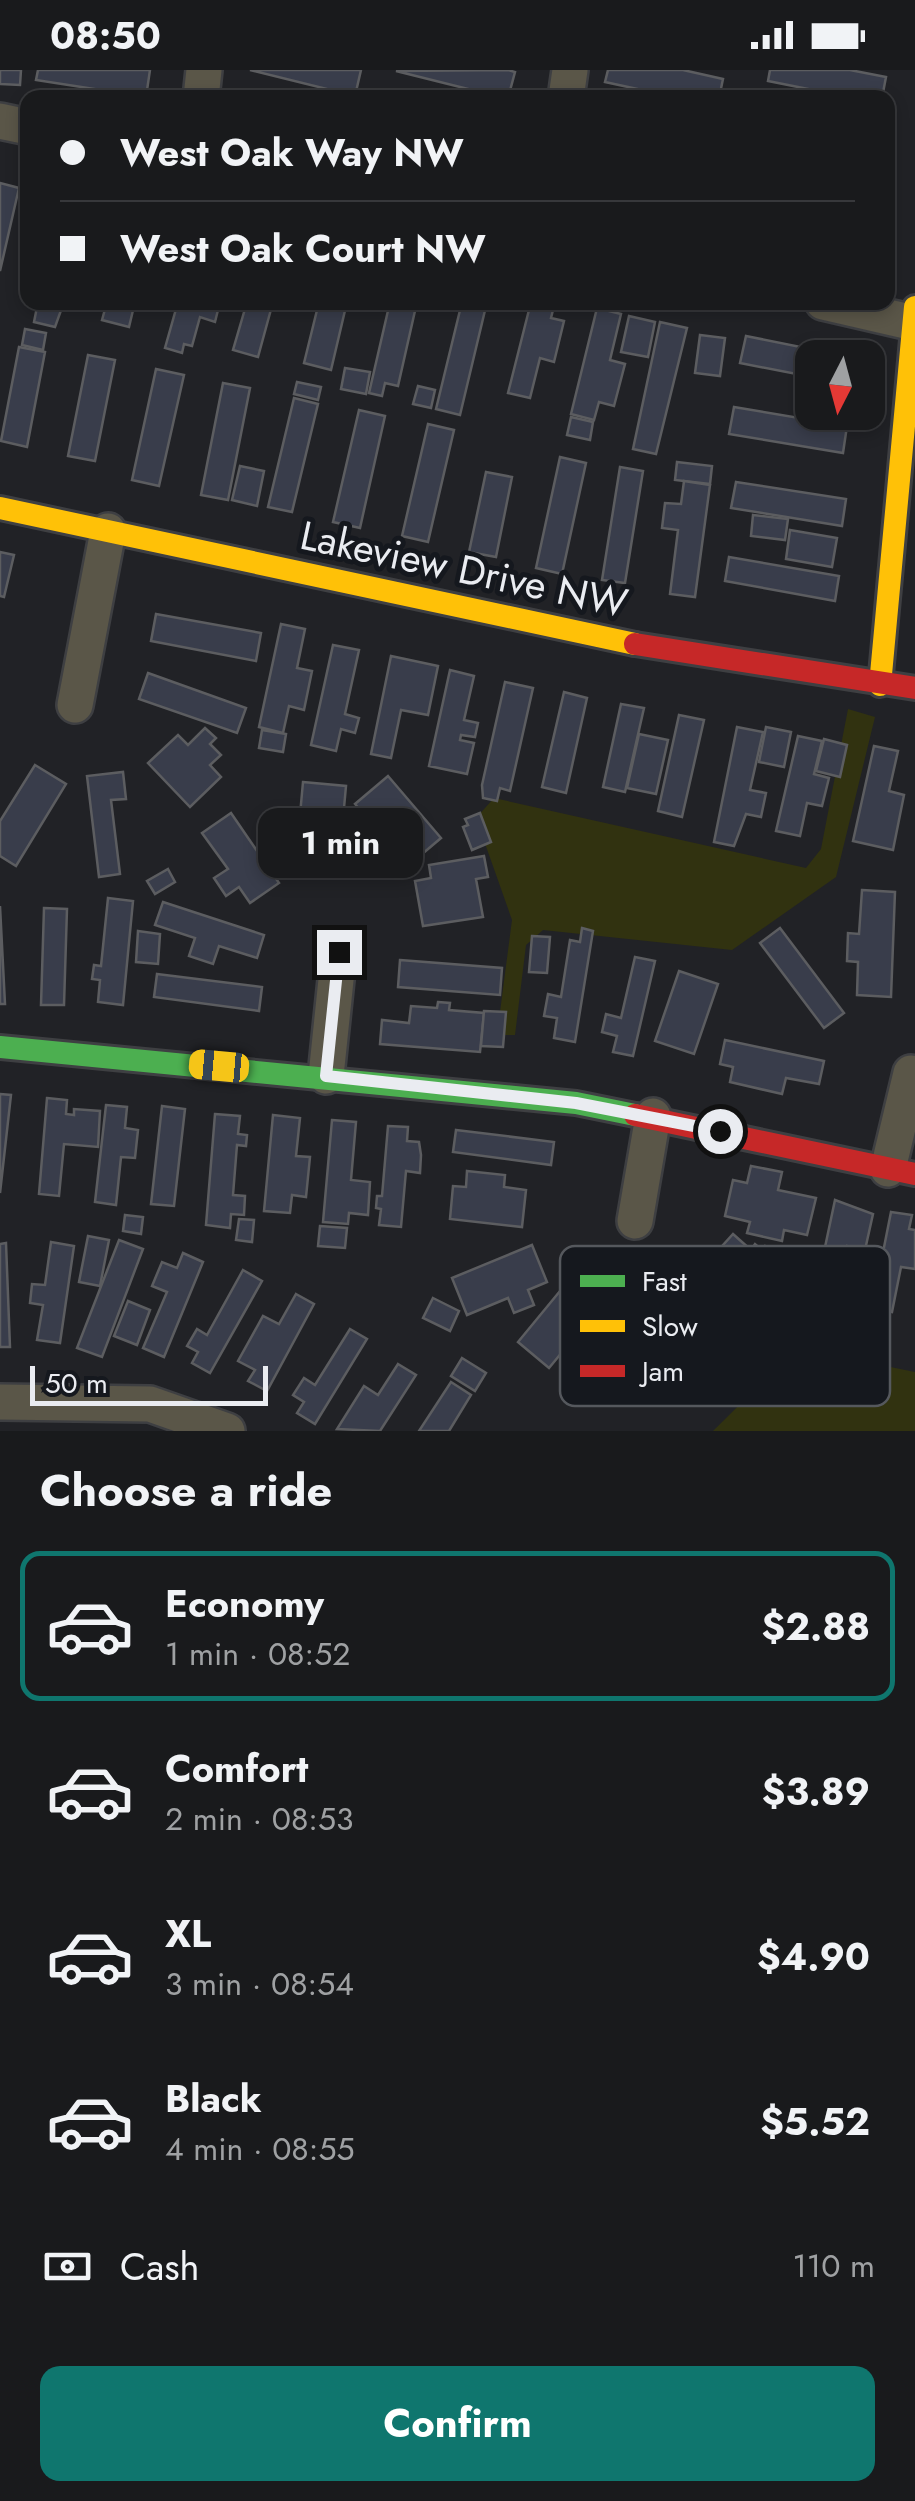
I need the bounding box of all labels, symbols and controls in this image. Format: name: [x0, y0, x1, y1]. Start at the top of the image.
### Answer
text: 08:50: [50, 8, 161, 63]
text: West Oak Way NW: [120, 125, 464, 180]
text: West Oak Court NW: [120, 221, 486, 276]
north arrow: [795, 340, 885, 430]
map controls: [795, 340, 885, 430]
street label: Lakeview Drive NW: [295, 506, 633, 632]
callout: 1 min: [256, 807, 422, 877]
text: 1 min: [301, 820, 380, 866]
route end: [317, 930, 362, 975]
car: [188, 1048, 250, 1084]
route start: [698, 1109, 743, 1154]
legend: [560, 1246, 890, 1406]
text: Fast: [642, 1261, 687, 1302]
text: Slow: [642, 1306, 698, 1347]
text: Jam: [638, 1351, 684, 1392]
scale bar: [30, 1361, 268, 1406]
text: 50 m: [45, 1363, 108, 1404]
text: Choose a ride: [40, 1458, 332, 1523]
text: Economy: [165, 1576, 324, 1631]
icon: car: [45, 1581, 135, 1671]
text: $2.88: [762, 1599, 870, 1654]
text: 1 min · 08:52: [165, 1631, 350, 1677]
text: Comfort: [165, 1741, 308, 1796]
icon: car: [45, 1746, 135, 1836]
text: $3.89: [762, 1764, 870, 1819]
text: 2 min · 08:53: [165, 1796, 353, 1842]
text: XL: [165, 1906, 211, 1961]
icon: car: [45, 1911, 135, 2001]
text: $4.90: [757, 1929, 870, 1984]
text: 3 min · 08:54: [165, 1961, 354, 2007]
text: Black: [165, 2071, 262, 2126]
icon: car: [45, 2076, 135, 2166]
text: $5.52: [760, 2094, 870, 2149]
text: 4 min · 08:55: [165, 2126, 355, 2172]
icon: cash: [40, 2239, 95, 2294]
text: Cash: [120, 2239, 200, 2294]
text: 110 m: [792, 2243, 875, 2289]
button: Confirm: [40, 2366, 875, 2481]

